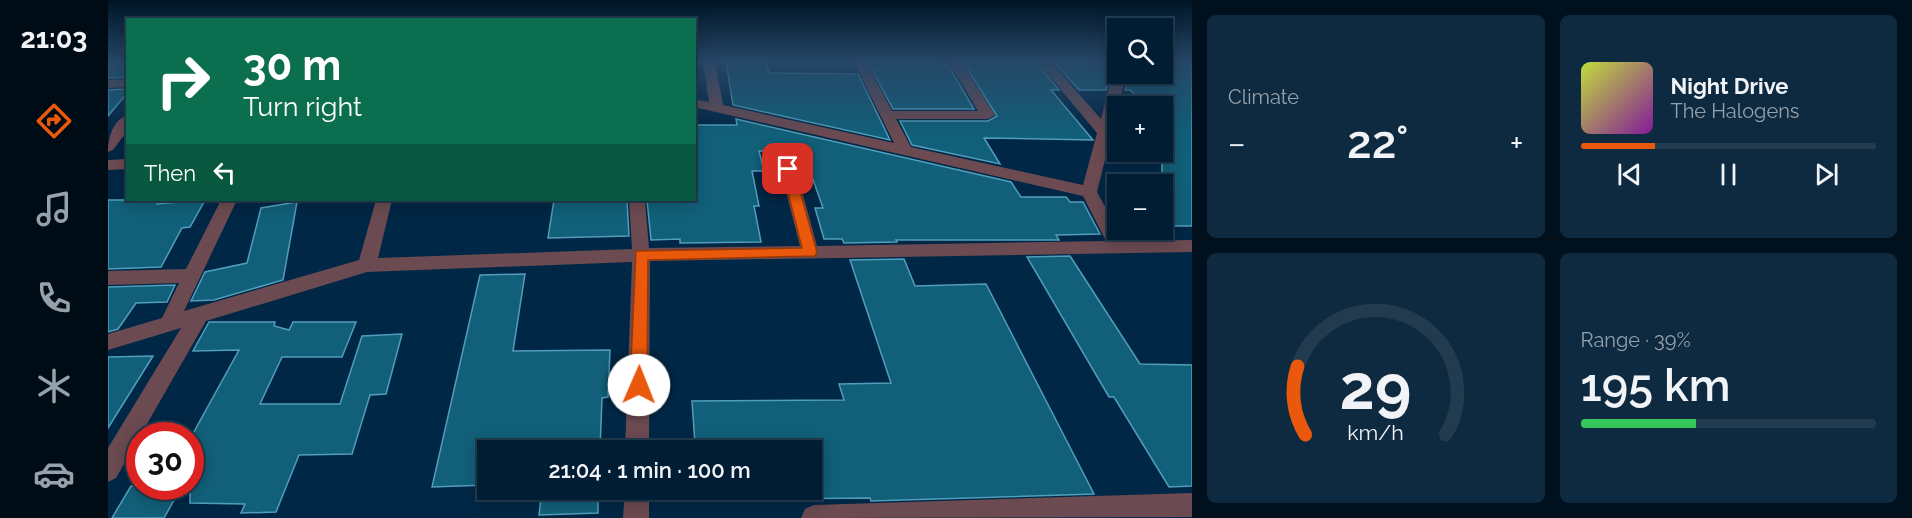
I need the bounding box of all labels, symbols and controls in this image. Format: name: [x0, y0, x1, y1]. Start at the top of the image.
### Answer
map controls: [1107, 18, 1173, 240]
button: search: [1107, 18, 1173, 84]
text: 21:03: [21, 23, 87, 54]
text: 30 m: [243, 41, 341, 90]
icon: right: [144, 42, 222, 120]
text: Night Drive: [1671, 73, 1789, 99]
text: Climate: [1228, 85, 1299, 109]
text: Turn right: [243, 91, 362, 122]
button: +: [1107, 96, 1173, 162]
text: The Halogens: [1671, 99, 1800, 123]
icon: directions: [33, 100, 75, 142]
text: 22°: [1347, 116, 1409, 169]
text: −: [1228, 124, 1246, 163]
text: +: [1510, 124, 1523, 163]
pin: [762, 143, 813, 194]
icon: arrive: [771, 152, 804, 185]
icon: left: [208, 156, 241, 189]
icon: previous: [1613, 158, 1646, 191]
icon: pause: [1712, 158, 1745, 191]
icon: next: [1810, 158, 1843, 191]
text: Then: [144, 160, 196, 186]
button: −: [1107, 174, 1173, 240]
icon: music: [33, 188, 75, 230]
icon: phone: [33, 277, 75, 319]
text: Range · 39%: [1581, 328, 1691, 352]
text: 29: [1340, 350, 1412, 424]
position arrow: [607, 353, 671, 417]
text: 195 km: [1581, 359, 1731, 412]
icon: climate: [33, 365, 75, 407]
text: km/h: [1347, 420, 1404, 445]
speed limit sign: 30: [126, 422, 204, 500]
icon: car: [33, 453, 75, 495]
text: 21:04 · 1 min · 100 m: [548, 457, 751, 483]

